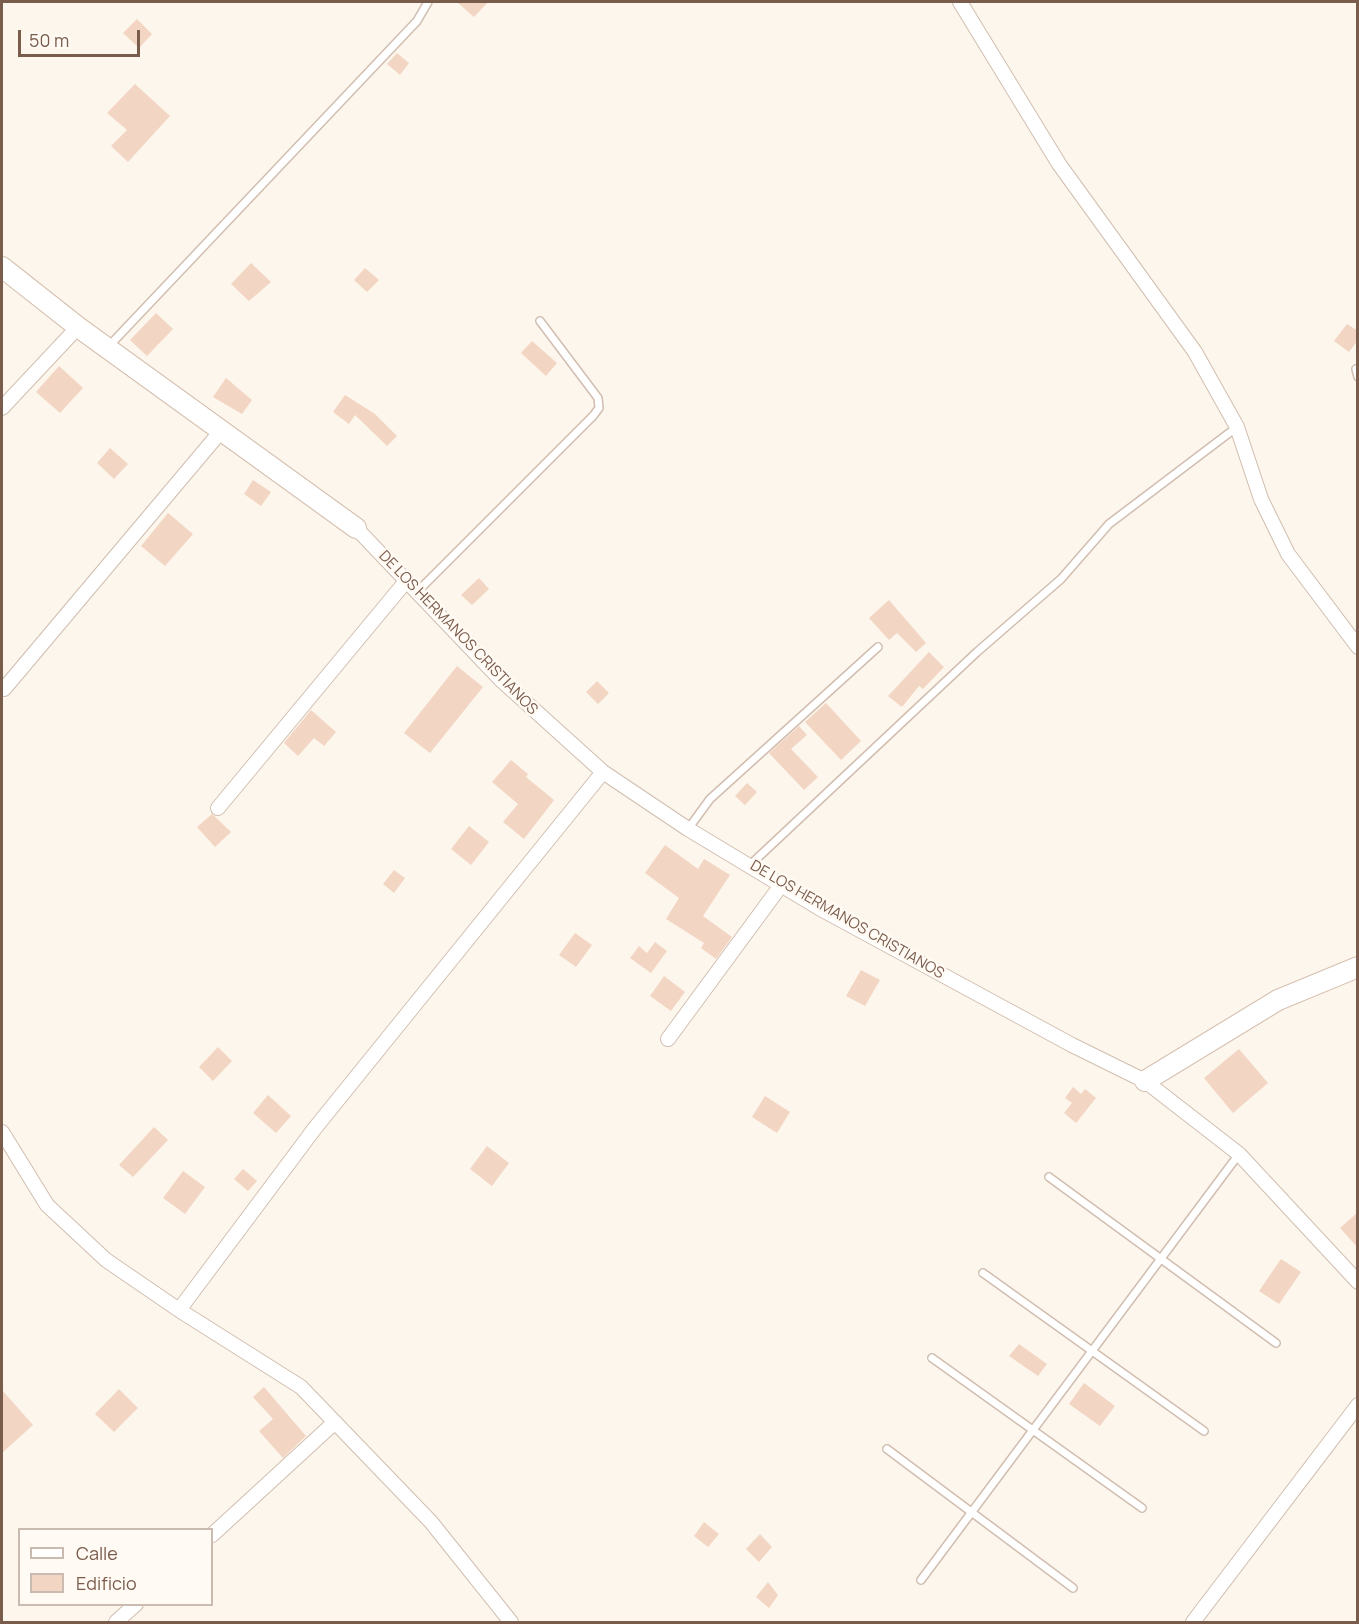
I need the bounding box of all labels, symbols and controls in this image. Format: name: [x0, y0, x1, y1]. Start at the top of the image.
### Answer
scale bar: [21, 18, 142, 56]
text: 50 m: [29, 28, 69, 52]
street label: DE LOS HERMANOS CRISTIANOS: [375, 547, 541, 719]
street label: DE LOS HERMANOS CRISTIANOS: [747, 857, 947, 983]
legend: [18, 1528, 213, 1606]
text: Calle: [76, 1541, 118, 1565]
text: Edificio: [76, 1571, 137, 1595]

